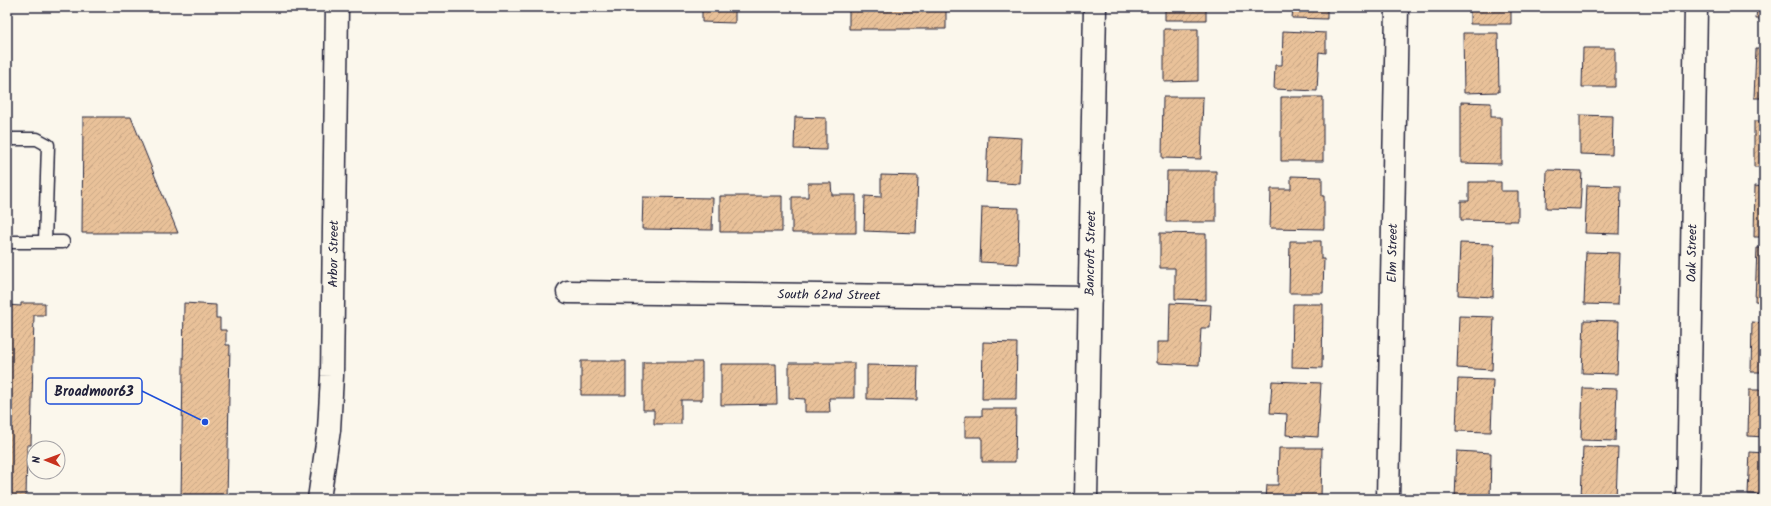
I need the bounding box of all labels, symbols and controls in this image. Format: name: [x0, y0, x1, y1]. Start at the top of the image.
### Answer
street label: Bancroft Street: [1079, 209, 1102, 296]
street label: Arbor Street: [323, 219, 345, 288]
street label: Elm Street: [1381, 222, 1404, 283]
street label: Oak Street: [1681, 223, 1703, 282]
street label: South 62nd Street: [777, 284, 881, 306]
callout: Broadmoor63: [46, 378, 142, 404]
text: Broadmoor63: [54, 381, 134, 403]
north arrow: [26, 440, 66, 480]
text: N: [28, 456, 46, 463]

